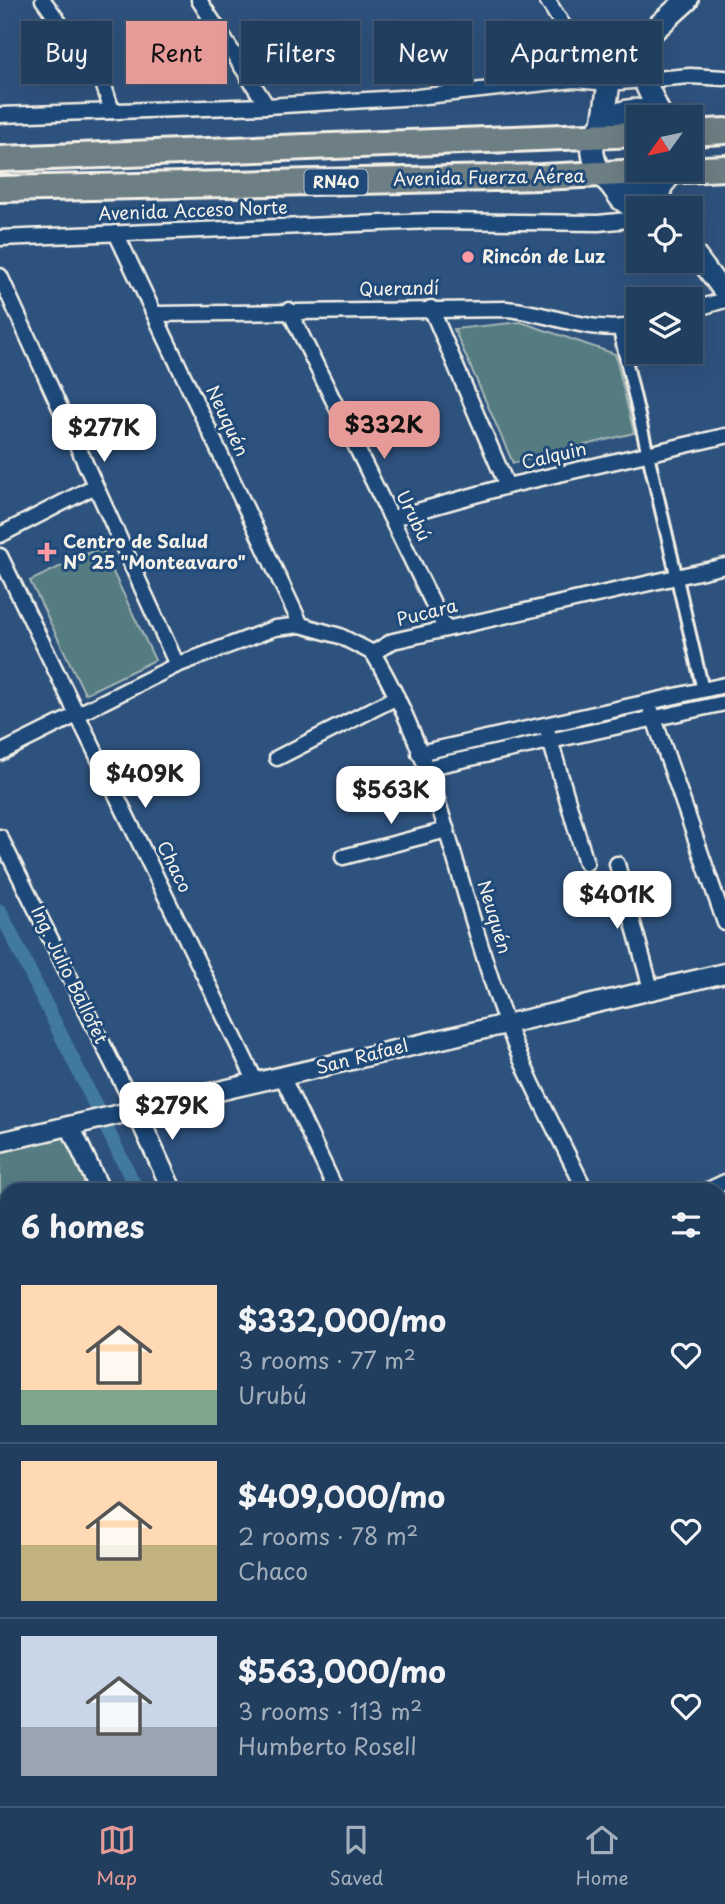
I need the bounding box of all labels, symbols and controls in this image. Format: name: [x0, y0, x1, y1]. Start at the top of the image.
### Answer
chip: Buy: [21, 21, 112, 84]
chip: Rent: [126, 21, 227, 84]
chip: Filters: [241, 21, 360, 84]
chip: New: [374, 21, 472, 84]
chip: Apartment: [486, 21, 662, 84]
north arrow: [626, 105, 704, 182]
map controls: [626, 105, 703, 364]
street label: Avenida Fuerza Aérea: [393, 161, 586, 192]
road number: RN40: [304, 170, 368, 194]
street label: Avenida Acceso Norte: [98, 193, 288, 226]
button: locate: [626, 196, 703, 273]
place label: Rincón de Luz: [482, 242, 605, 269]
marker: Rincón de Luz: [460, 249, 476, 265]
street label: Querandí: [359, 273, 440, 302]
button: layers: [626, 287, 703, 364]
street label: Neuquén: [200, 380, 257, 460]
pin: $332K: [335, 402, 433, 461]
pin: $277K: [55, 405, 153, 464]
text: $332K: [345, 406, 423, 441]
text: $277K: [68, 409, 140, 444]
street label: Calquin: [519, 434, 589, 475]
street label: Urubú: [390, 485, 438, 545]
place label: Centro de Salud Nº 25 "Monteavaro": [63, 527, 246, 575]
marker: Centro de Salud Nº 25 "Monteavaro": [37, 542, 57, 562]
street label: Pucara: [393, 591, 461, 632]
pin: $409K: [96, 750, 194, 810]
text: $409K: [106, 755, 184, 790]
pin: $563K: [342, 766, 440, 826]
text: $563K: [352, 771, 430, 806]
street label: Chaco: [151, 836, 199, 897]
pin: $401K: [568, 872, 666, 931]
street label: Neuquén: [471, 876, 519, 957]
text: $401K: [579, 876, 655, 911]
street label: Ing. Julio Ballofet: [25, 901, 115, 1048]
street label: San Rafael: [313, 1031, 411, 1080]
pin: $279K: [123, 1082, 221, 1142]
text: $279K: [135, 1087, 209, 1122]
text: 6 homes: [21, 1203, 144, 1248]
icon: filters: [667, 1206, 705, 1244]
text: $332,000/mo: [238, 1297, 446, 1342]
icon: home: [77, 1313, 161, 1397]
icon: heart: [667, 1336, 705, 1374]
text: 3 rooms · 77 m²: [238, 1342, 416, 1377]
text: Urubú: [238, 1377, 307, 1412]
text: $409,000/mo: [238, 1473, 445, 1518]
icon: home: [77, 1489, 161, 1573]
icon: heart: [667, 1512, 705, 1550]
text: 2 rooms · 78 m²: [238, 1518, 418, 1553]
text: Chaco: [238, 1553, 308, 1588]
text: $563,000/mo: [238, 1648, 446, 1693]
icon: home: [77, 1664, 161, 1748]
icon: heart: [667, 1687, 705, 1725]
text: 3 rooms · 113 m²: [238, 1693, 422, 1728]
text: Humberto Rosell: [238, 1728, 417, 1763]
tab: Map: [96, 1821, 137, 1891]
tab: Saved: [329, 1821, 383, 1891]
tab: Home: [576, 1821, 629, 1891]

